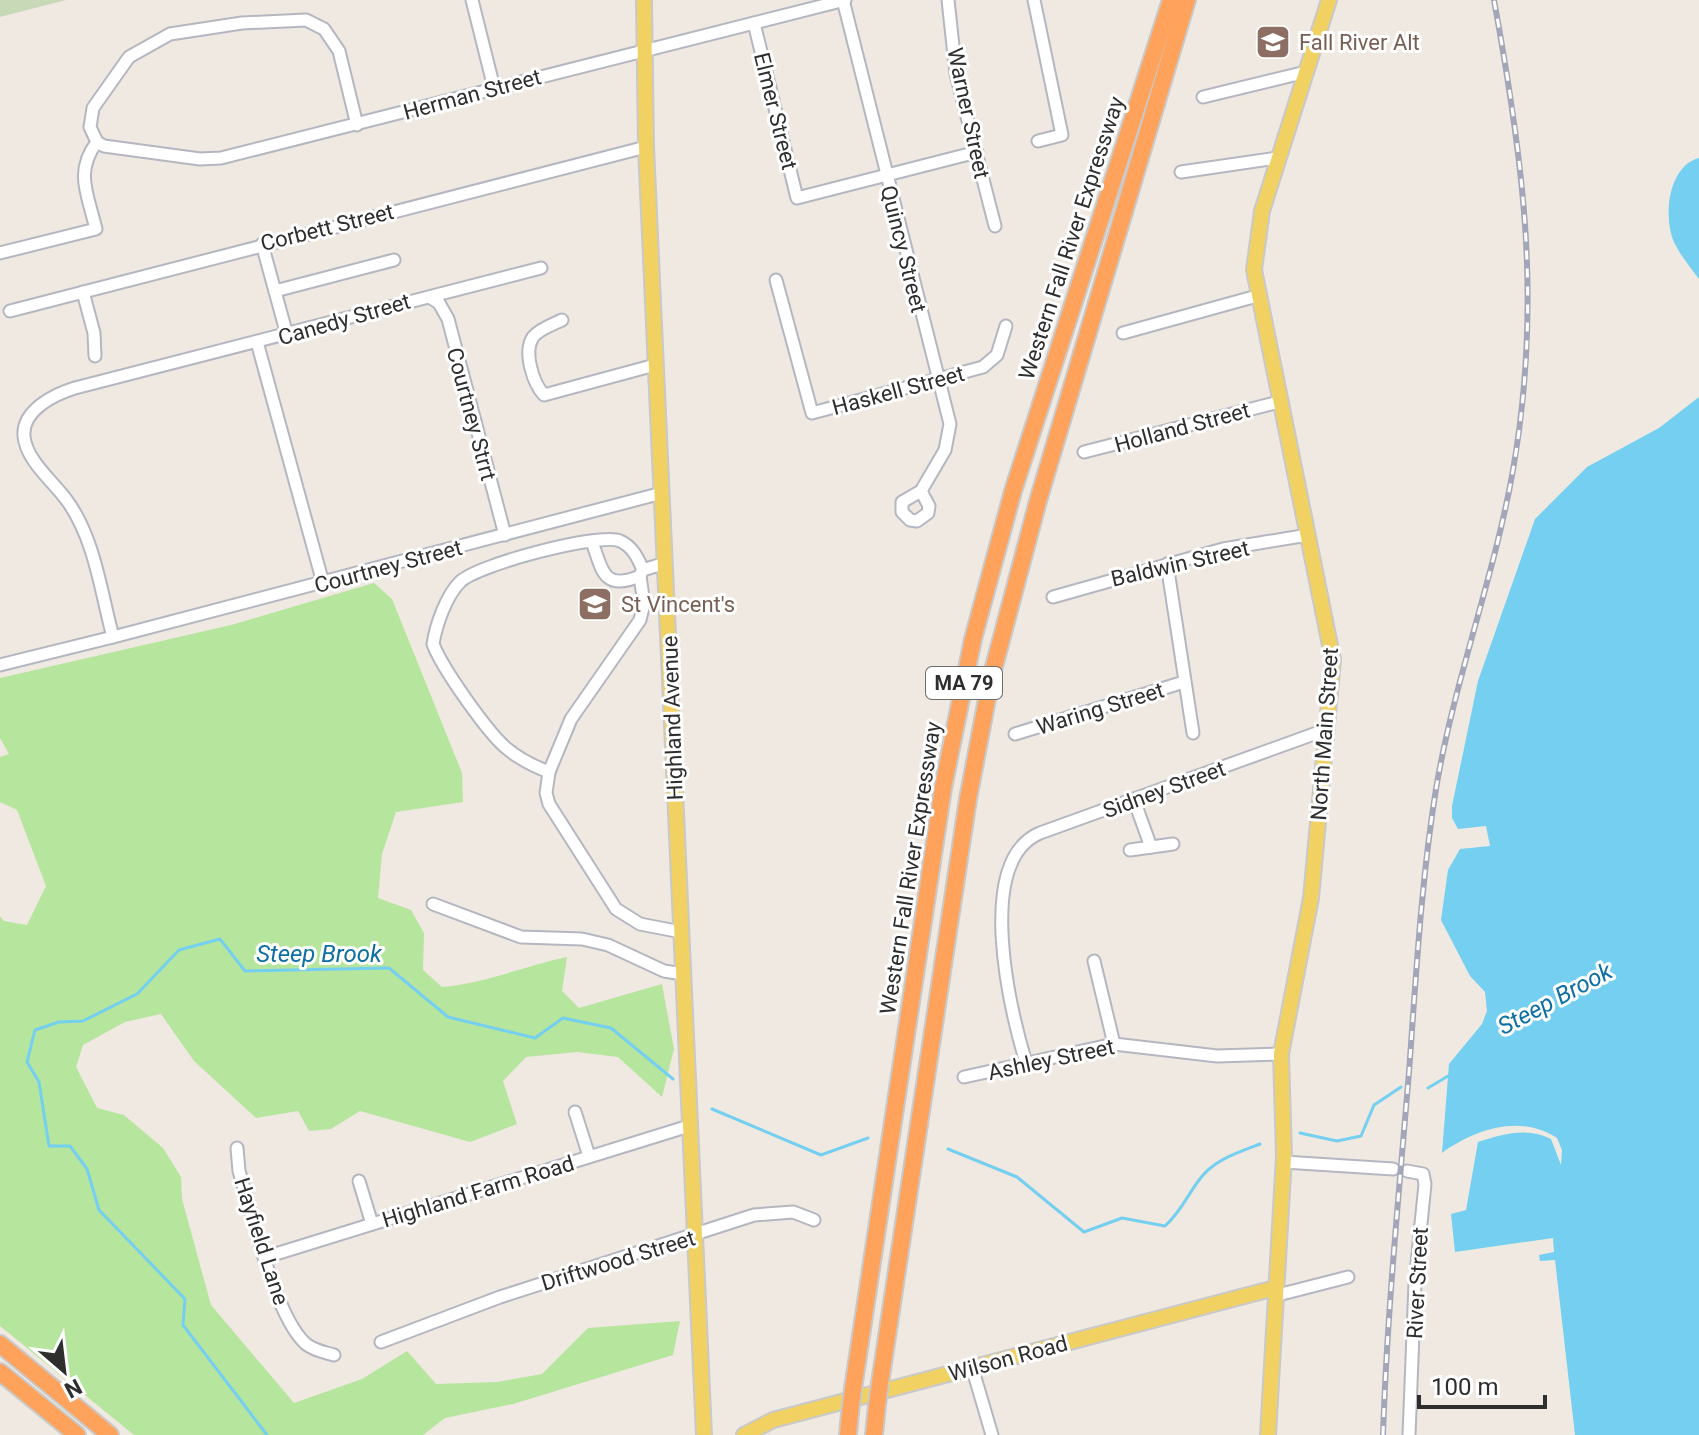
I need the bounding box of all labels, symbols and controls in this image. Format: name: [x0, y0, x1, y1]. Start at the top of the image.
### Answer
school or university icon: Fall River Alt: [1254, 23, 1292, 61]
place label: Fall River Alt: [1299, 30, 1420, 55]
street label: Warner Street: [942, 45, 995, 181]
street label: Elmer Street: [749, 50, 802, 172]
street label: Herman Street: [400, 64, 544, 125]
street label: Western Fall River Expressway: [1014, 93, 1129, 383]
street label: Quincy Street: [876, 183, 931, 315]
street label: Corbett Street: [258, 199, 396, 256]
street label: Canedy Street: [275, 289, 413, 350]
street label: Courtney Strrt: [442, 345, 501, 483]
street label: Haskell Street: [829, 361, 967, 420]
street label: Holland Street: [1112, 397, 1252, 458]
street label: Courtney Street: [312, 535, 465, 598]
street label: Baldwin Street: [1109, 535, 1252, 592]
school or university icon: St Vincent's: [576, 585, 614, 623]
place label: St Vincent's: [621, 592, 735, 617]
street label: Highland Avenue: [657, 635, 688, 801]
street label: North Main Street: [1306, 647, 1343, 821]
road number: MA 79: [926, 667, 1002, 699]
street label: Waring Street: [1033, 677, 1167, 740]
street label: Western Fall River Expressway: [875, 719, 946, 1016]
street label: Sidney Street: [1100, 756, 1229, 823]
water label: Steep Brook: [256, 940, 383, 968]
water label: Steep Brook: [1493, 957, 1618, 1041]
street label: Ashley Street: [986, 1034, 1117, 1085]
street label: Highland Farm Road: [379, 1150, 577, 1233]
street label: Hayfield Lane: [229, 1174, 294, 1308]
street label: Driftwood Street: [538, 1225, 698, 1296]
street label: River Street: [1402, 1226, 1433, 1340]
north arrow: [24, 1331, 104, 1411]
street label: Wilson Road: [946, 1331, 1070, 1386]
scale bar: [1419, 1359, 1545, 1409]
text: 100 m: [1431, 1373, 1498, 1401]
text: N: [60, 1374, 86, 1403]

